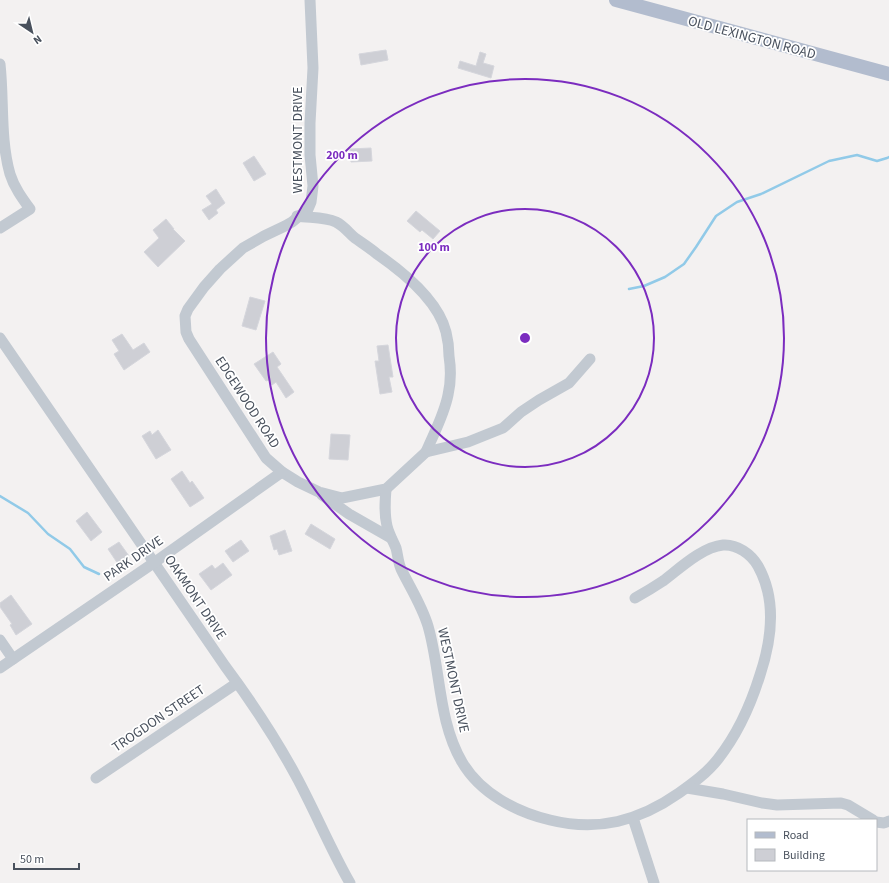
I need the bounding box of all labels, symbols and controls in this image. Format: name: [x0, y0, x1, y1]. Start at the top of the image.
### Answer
street label: OLD LEXINGTON ROAD: [686, 11, 818, 65]
north arrow: [12, 12, 52, 52]
text: N: [30, 32, 45, 48]
street label: WESTMONT DRIVE: [288, 87, 308, 193]
text: 200 m: [326, 147, 358, 164]
text: 100 m: [418, 239, 450, 256]
centre of rings: [518, 331, 532, 345]
street label: EDGEWOOD ROAD: [210, 353, 284, 453]
street label: PARK DRIVE: [100, 531, 167, 587]
street label: OAKMONT DRIVE: [159, 551, 231, 644]
street label: WESTMONT DRIVE: [432, 626, 474, 735]
street label: TROGDON STREET: [108, 680, 209, 757]
legend: [747, 819, 877, 871]
text: Road: [783, 827, 809, 844]
scale bar: [14, 845, 79, 871]
text: Building: [783, 847, 825, 864]
text: 50 m: [20, 851, 44, 868]

